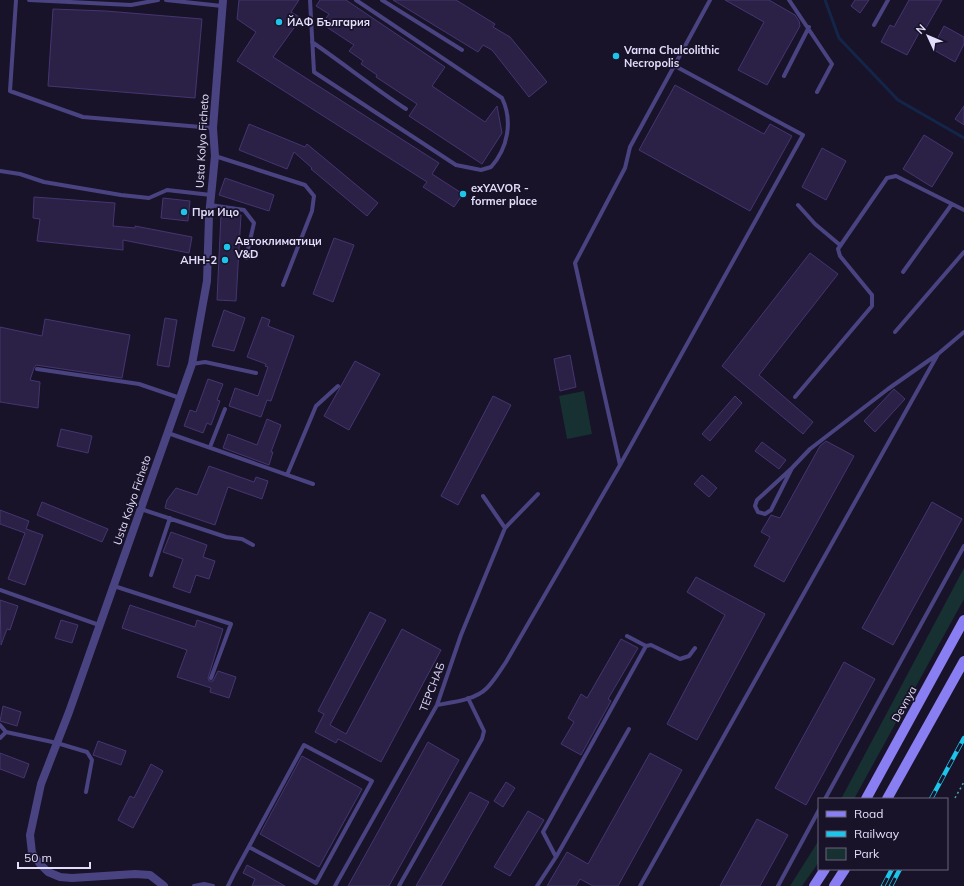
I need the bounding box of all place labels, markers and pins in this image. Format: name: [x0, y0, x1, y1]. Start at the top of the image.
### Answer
place label: ЙАФ България: [287, 15, 370, 29]
marker: ЙАФ България: [274, 17, 284, 27]
place label: Varna Chalcolithic Necropolis: [623, 43, 720, 70]
marker: Varna Chalcolithic Necropolis: [611, 51, 621, 61]
place label: exYAVOR - former place: [471, 181, 537, 208]
marker: exYAVOR - former place: [458, 189, 468, 199]
place label: При Ицо: [192, 205, 240, 219]
marker: При Ицо: [179, 207, 189, 217]
place label: Автоклиматици V&D: [234, 234, 322, 261]
marker: Автоклиматици V&D: [222, 242, 232, 252]
place label: АНН-2: [180, 253, 217, 267]
marker: АНН-2: [220, 255, 230, 265]

